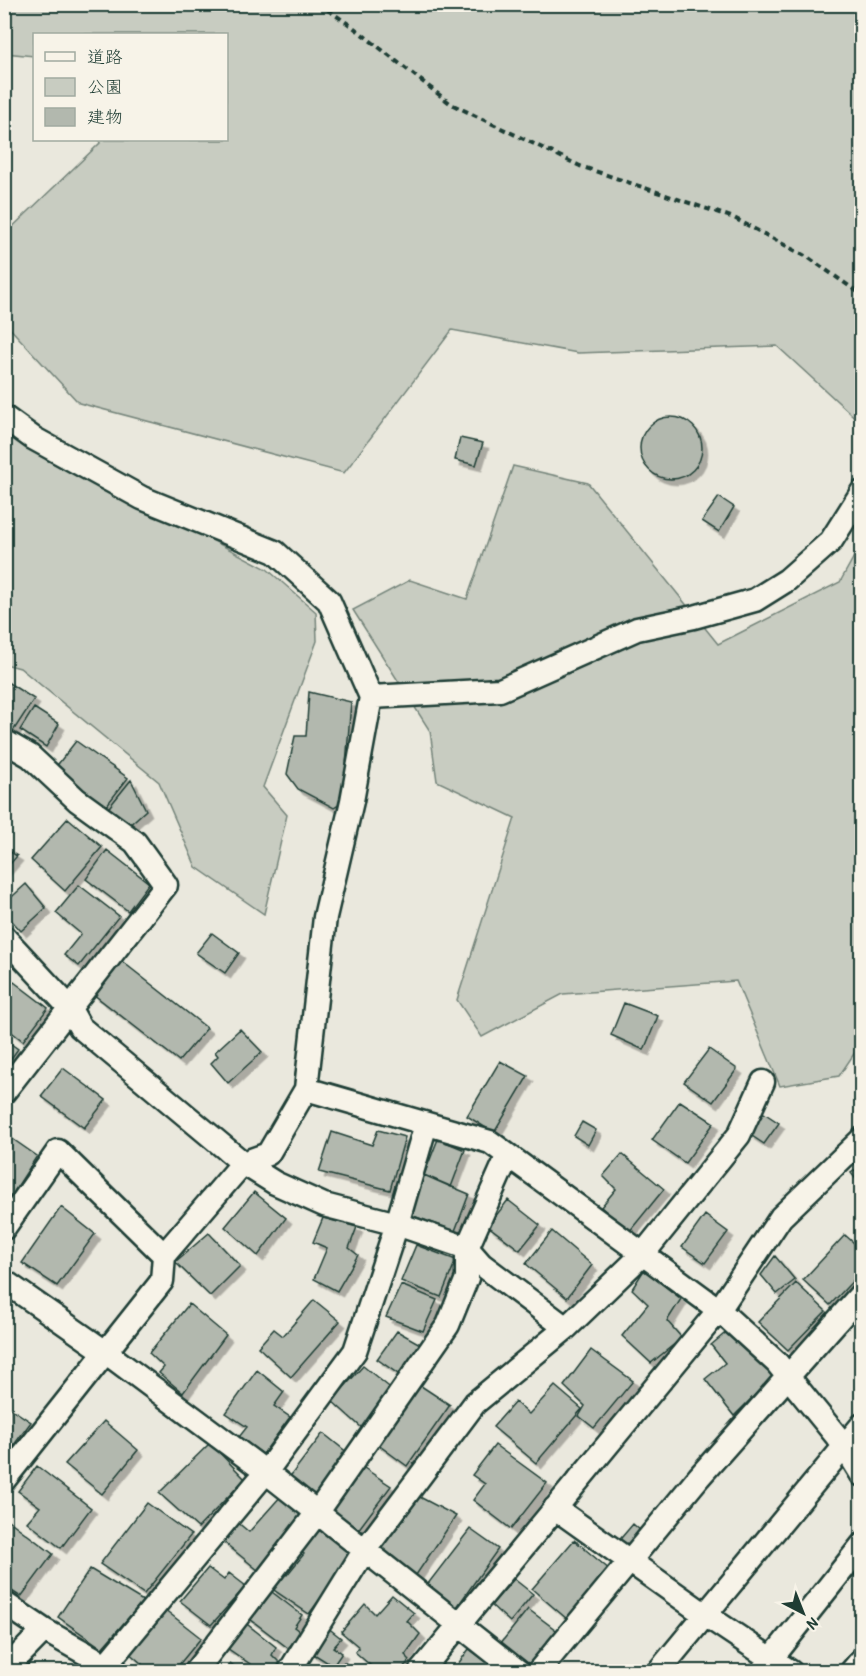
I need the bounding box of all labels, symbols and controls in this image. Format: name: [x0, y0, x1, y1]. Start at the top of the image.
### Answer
legend: [33, 33, 228, 141]
text: 道路: [87, 44, 123, 69]
text: 公園: [87, 74, 123, 99]
text: 建物: [87, 104, 123, 129]
north arrow: [773, 1583, 833, 1643]
text: N: [802, 1613, 824, 1635]

